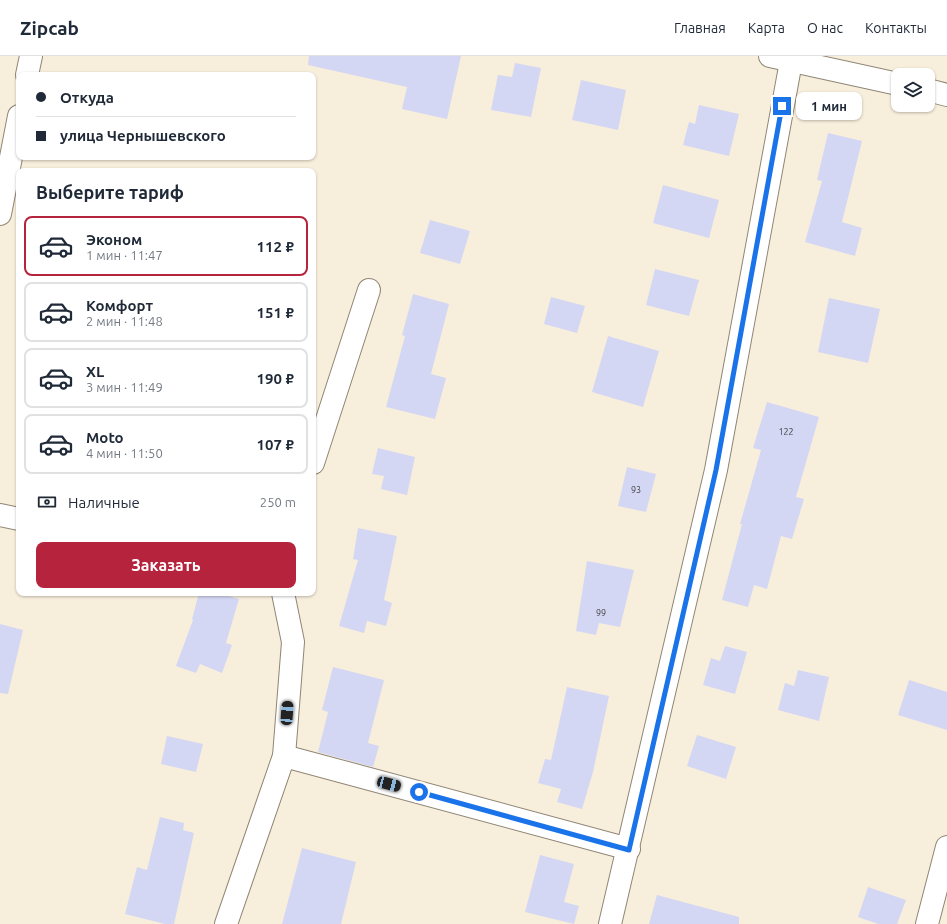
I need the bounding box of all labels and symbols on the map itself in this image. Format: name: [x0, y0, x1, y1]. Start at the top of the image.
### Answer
callout: 1 мин: [796, 92, 862, 120]
route end: [773, 97, 791, 115]
house number: 122: [778, 427, 794, 437]
house number: 93: [631, 485, 641, 495]
house number: 99: [596, 608, 606, 618]
car: [280, 701, 294, 725]
car: [376, 775, 402, 793]
route start: [410, 783, 428, 801]

